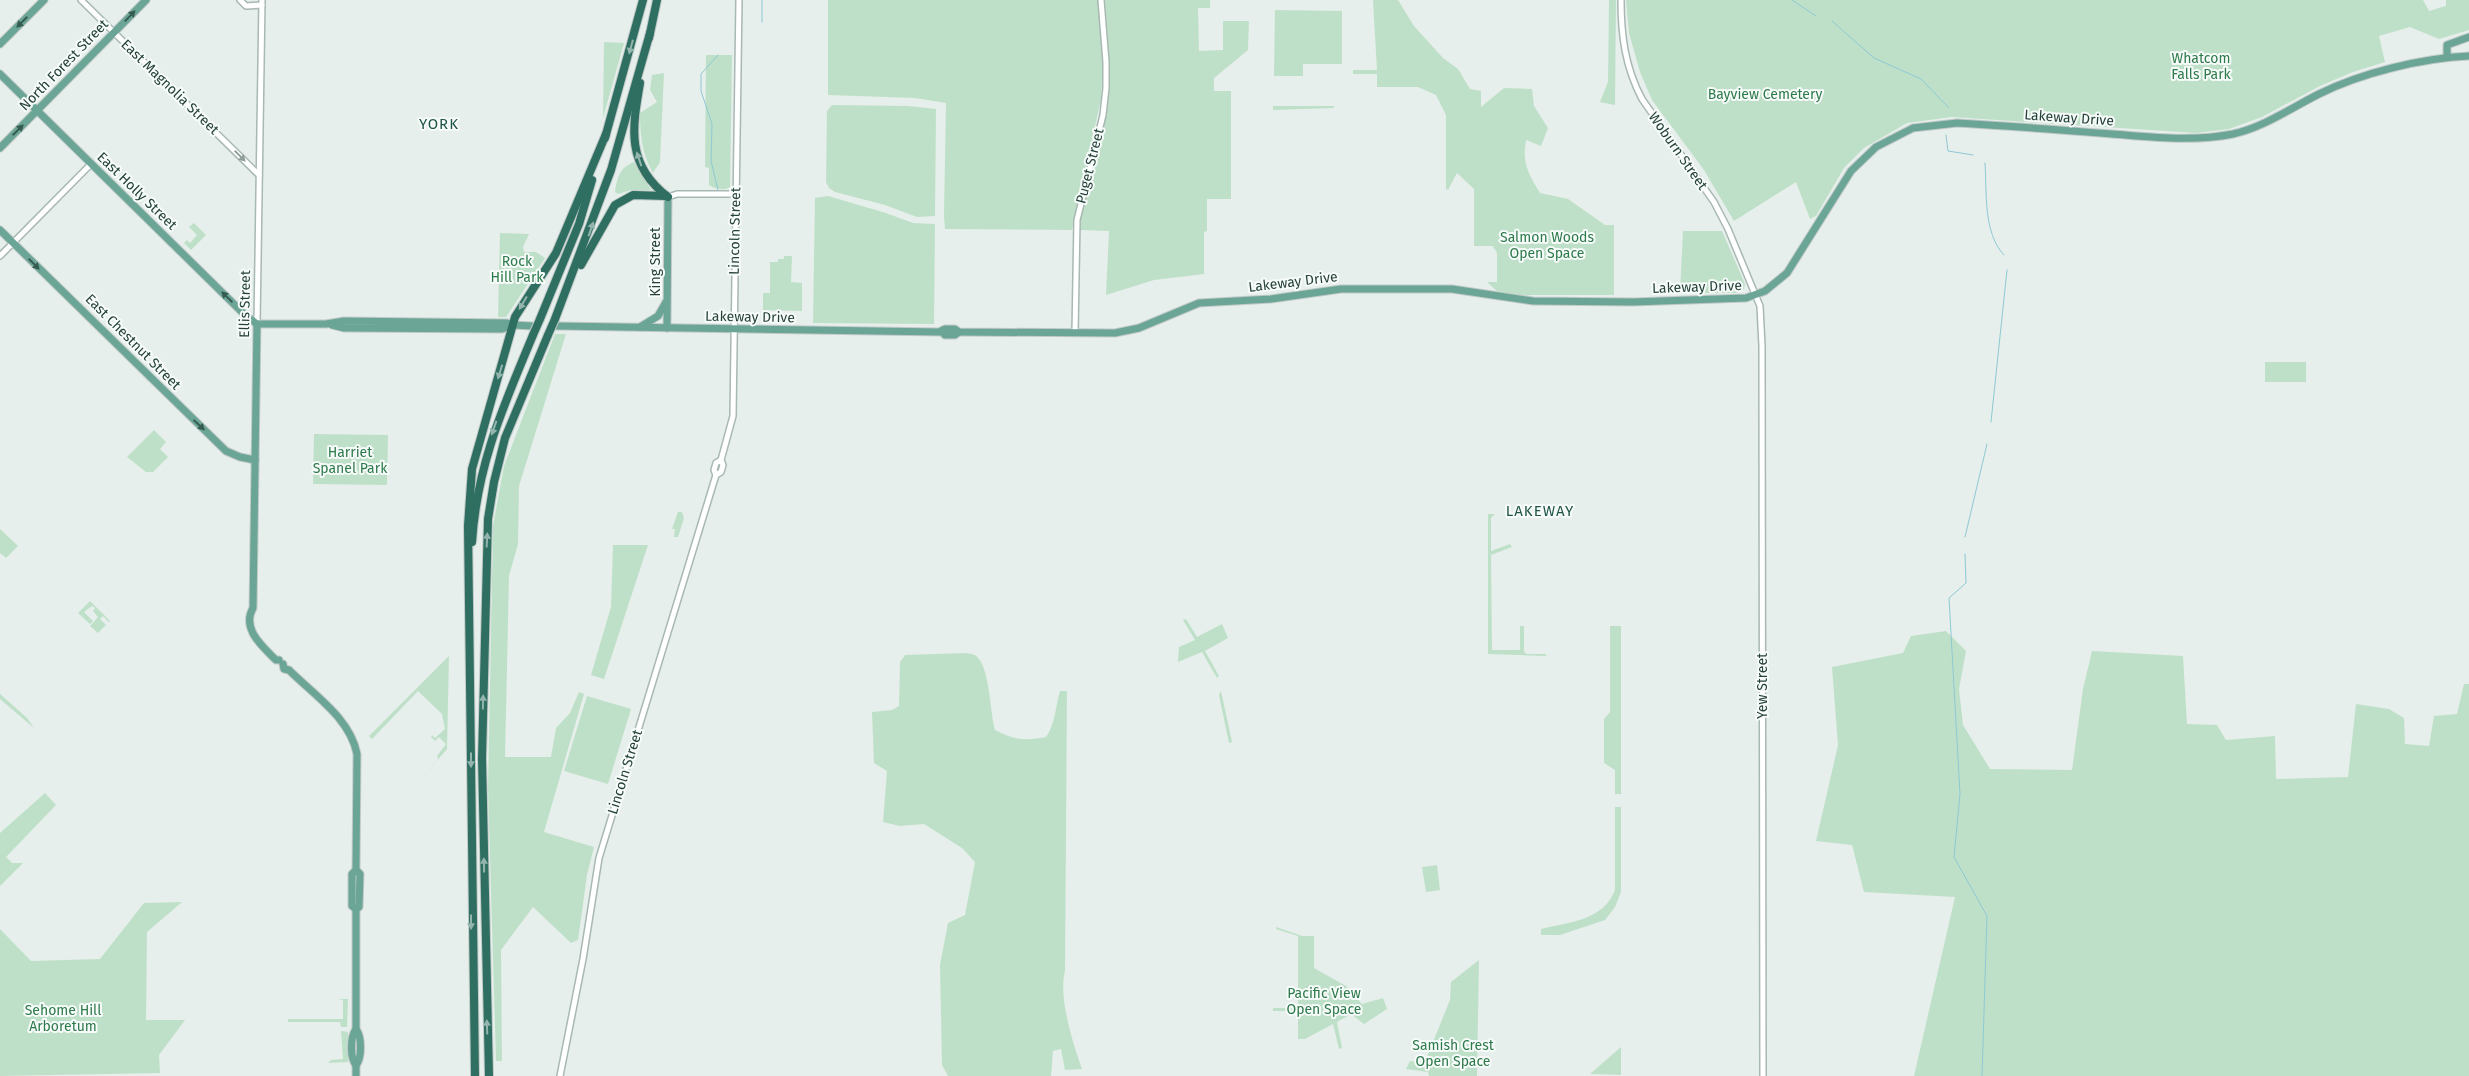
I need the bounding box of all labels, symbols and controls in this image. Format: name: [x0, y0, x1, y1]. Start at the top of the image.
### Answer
one-way arrow: [124, 10, 136, 22]
street label: North Forest Street: [16, 15, 113, 114]
one-way arrow: [16, 16, 28, 28]
street label: East Magnolia Street: [118, 36, 223, 139]
one-way arrow: [627, 40, 635, 55]
park label: Whatcom Falls Park: [2171, 50, 2232, 83]
park label: Bayview Cemetery: [1708, 86, 1822, 103]
street label: Lakeway Drive: [2024, 106, 2114, 130]
street label: Woburn Street: [1645, 109, 1712, 194]
district label: YORK: [419, 115, 459, 133]
one-way arrow: [12, 124, 24, 136]
street label: Puget Street: [1072, 126, 1108, 206]
street label: East Holly Street: [94, 149, 181, 234]
one-way arrow: [234, 150, 246, 162]
one-way arrow: [635, 151, 642, 166]
street label: Lincoln Street: [726, 186, 744, 275]
one-way arrow: [587, 221, 595, 236]
street label: King Street: [647, 226, 664, 297]
park label: Salmon Woods Open Space: [1500, 229, 1594, 262]
park label: Rock Hill Park: [491, 253, 544, 286]
one-way arrow: [28, 258, 40, 270]
street label: Lakeway Drive: [1247, 268, 1339, 296]
street label: Ellis Street: [236, 269, 254, 338]
street label: Lakeway Drive: [1652, 277, 1742, 297]
street label: East Chestnut Street: [82, 291, 185, 394]
one-way arrow: [221, 291, 233, 303]
one-way arrow: [519, 296, 528, 309]
street label: Lakeway Drive: [705, 308, 795, 326]
one-way arrow: [496, 365, 504, 380]
one-way arrow: [193, 419, 205, 431]
one-way arrow: [490, 421, 498, 436]
park label: Harriet Spanel Park: [313, 444, 388, 477]
district label: LAKEWAY: [1506, 502, 1574, 520]
one-way arrow: [483, 532, 491, 548]
street label: Yew Street: [1754, 652, 1771, 719]
one-way arrow: [479, 694, 487, 710]
street label: Lincoln Street: [604, 727, 646, 816]
one-way arrow: [467, 752, 475, 768]
one-way arrow: [479, 857, 487, 873]
one-way arrow: [467, 915, 475, 931]
park label: Pacific View Open Space: [1286, 985, 1362, 1018]
park label: Sehome Hill Arboretum: [25, 1002, 101, 1035]
one-way arrow: [483, 1019, 491, 1035]
park label: Samish Crest Open Space: [1412, 1037, 1495, 1070]

